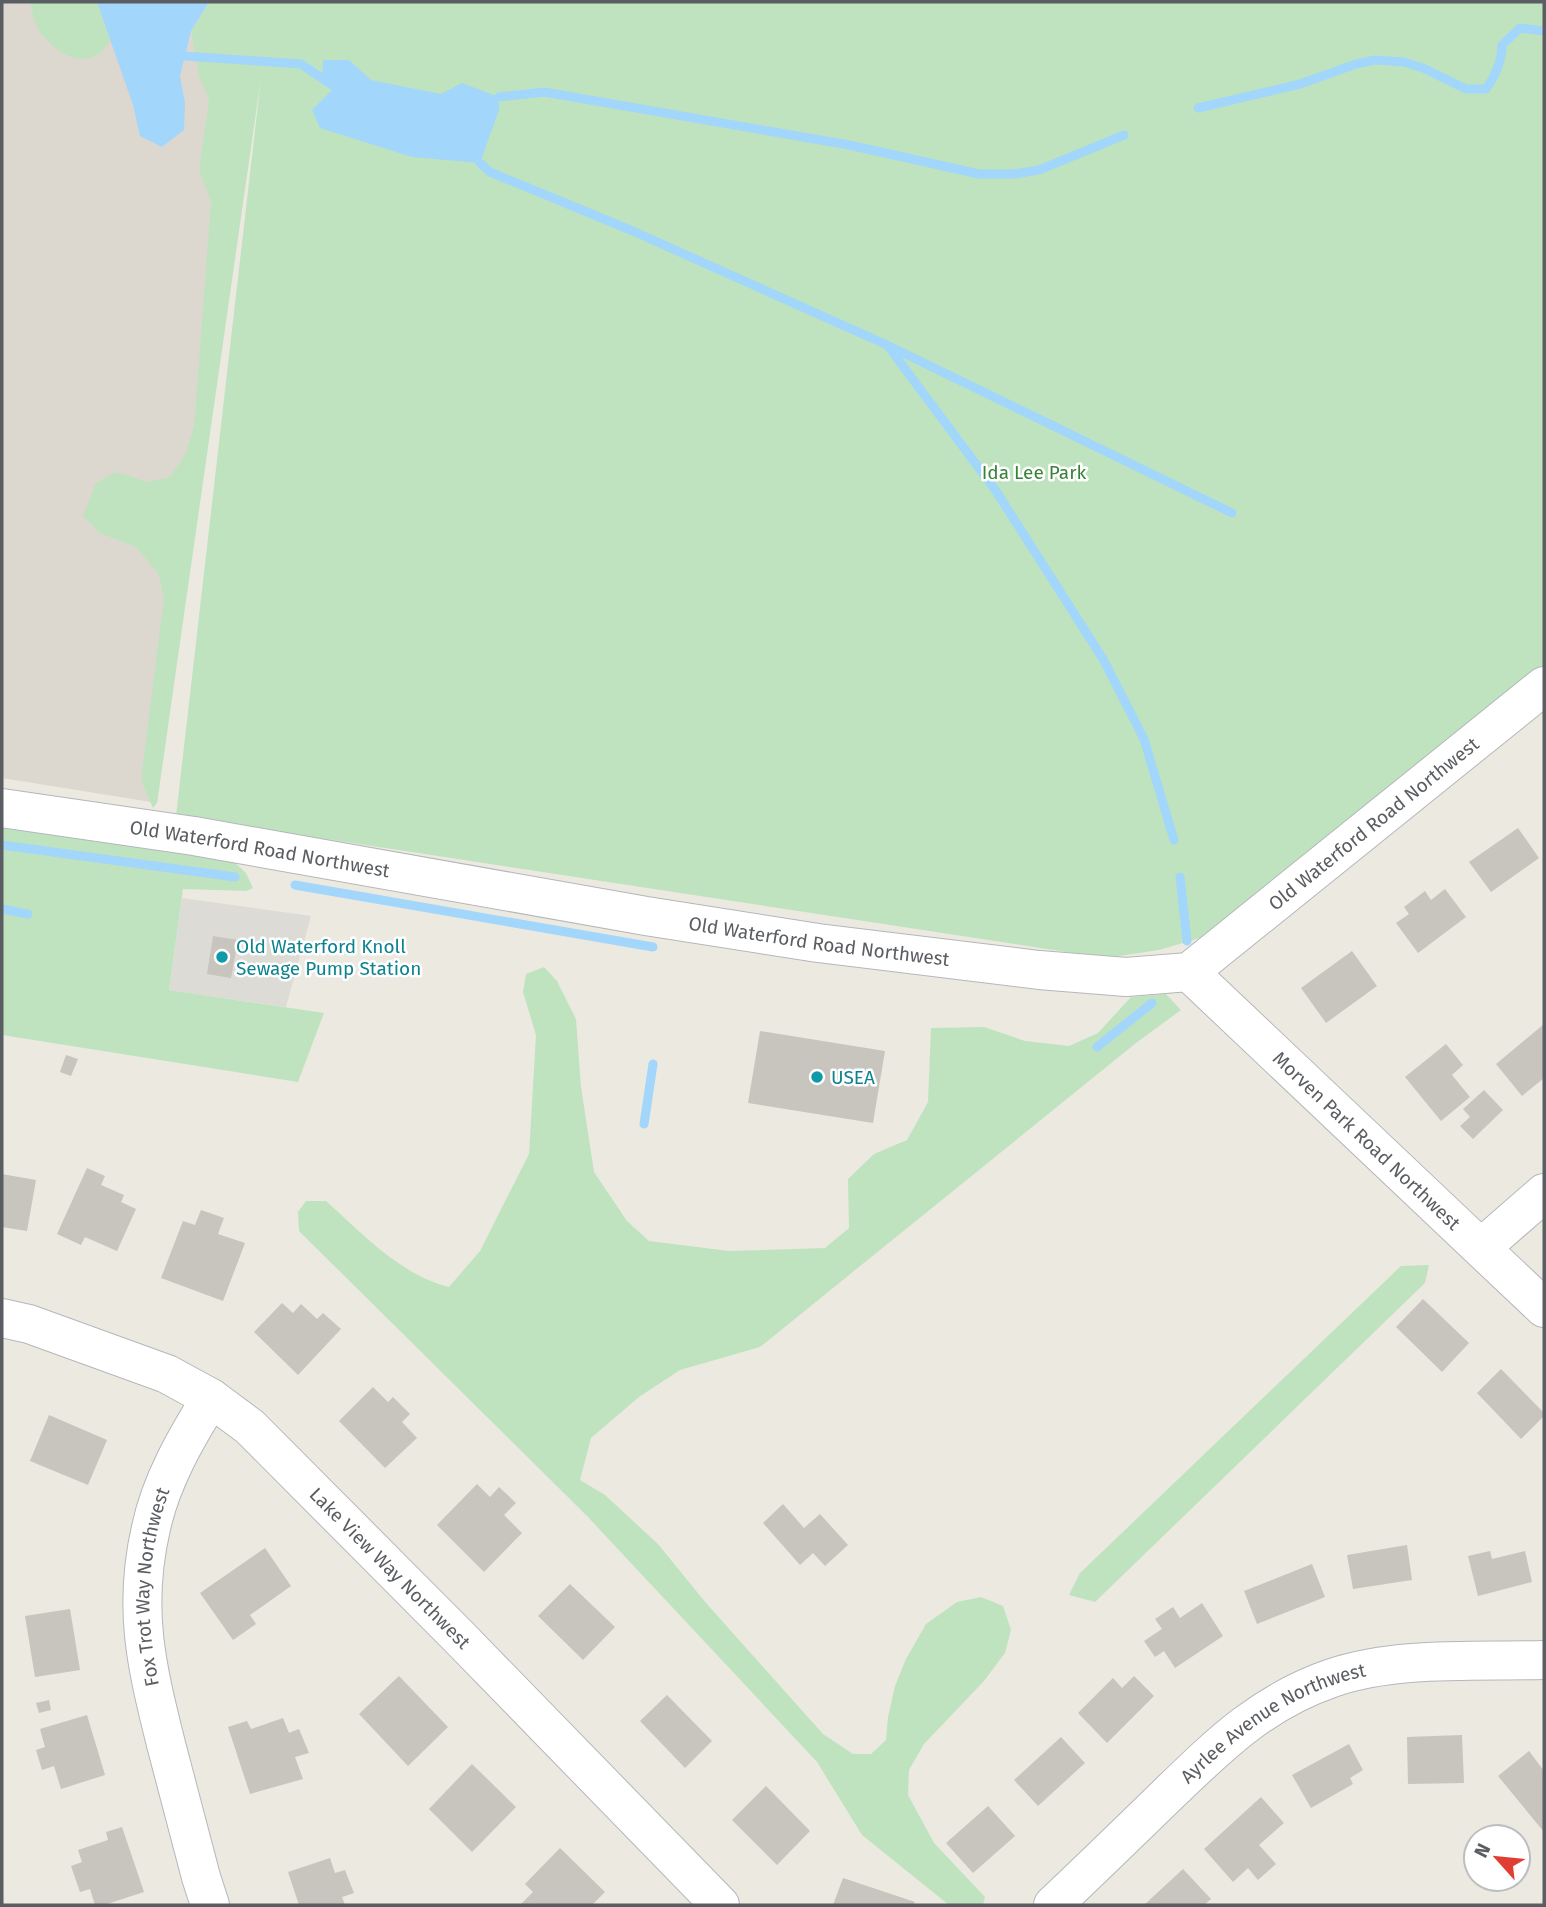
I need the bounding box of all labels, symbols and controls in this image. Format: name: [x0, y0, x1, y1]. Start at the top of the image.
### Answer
park label: Ida Lee Park: [982, 461, 1086, 484]
street label: Old Waterford Road Northwest: [1264, 732, 1483, 915]
street label: Old Waterford Road Northwest: [128, 815, 392, 882]
street label: Old Waterford Road Northwest: [687, 911, 951, 971]
place label: Old Waterford Knoll Sewage Pump Station: [236, 935, 421, 980]
marker: Old Waterford Knoll Sewage Pump Station: [214, 949, 230, 965]
street label: Morven Park Road Northwest: [1268, 1046, 1466, 1235]
place label: USEA: [831, 1066, 875, 1089]
marker: USEA: [809, 1069, 825, 1085]
street label: Lake View Way Northwest: [305, 1482, 476, 1654]
street label: Fox Trot Way Northwest: [131, 1484, 174, 1689]
street label: Ayrlee Avenue Northwest: [1175, 1658, 1368, 1788]
north arrow: [1462, 1823, 1532, 1893]
text: N: [1469, 1840, 1495, 1861]

